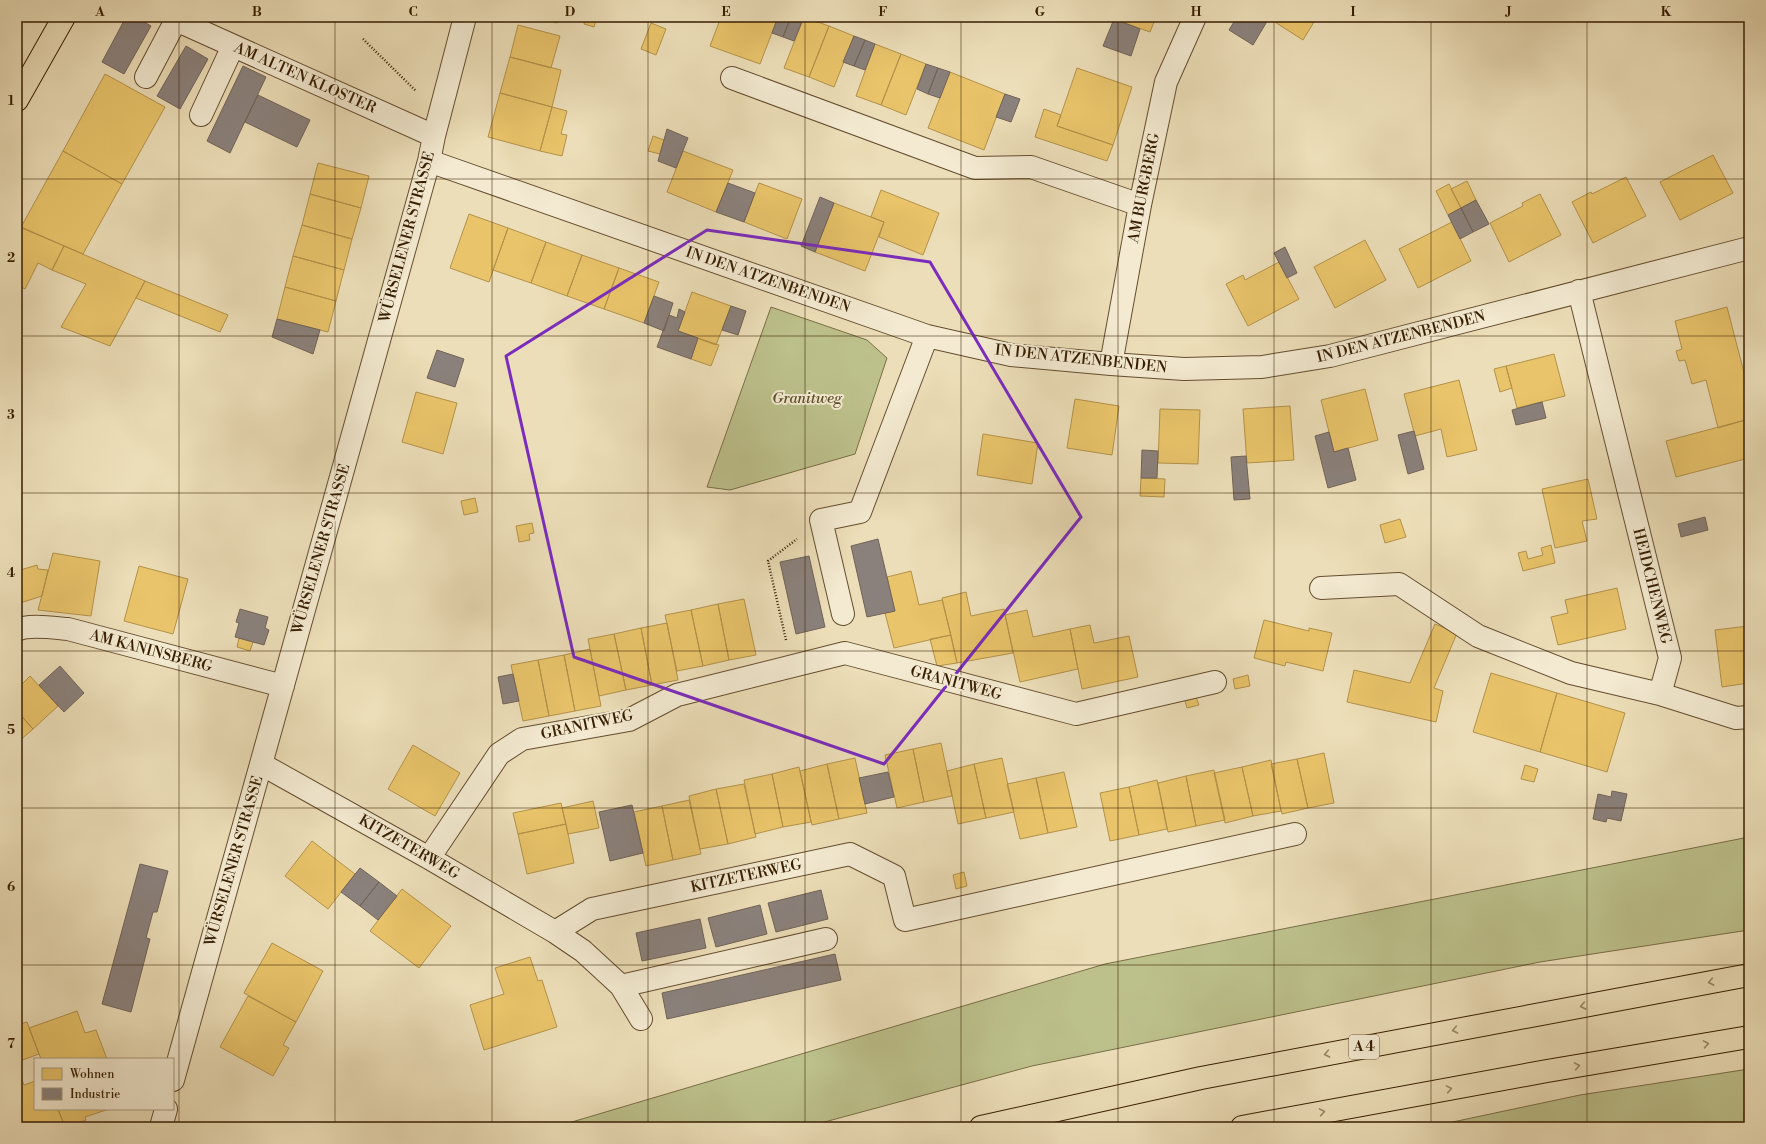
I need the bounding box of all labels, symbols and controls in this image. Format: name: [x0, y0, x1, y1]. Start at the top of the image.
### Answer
text: A: [94, 4, 105, 20]
text: B: [252, 4, 262, 20]
text: C: [408, 4, 418, 20]
text: D: [565, 4, 575, 20]
text: E: [721, 4, 731, 20]
text: F: [878, 4, 888, 20]
text: G: [1035, 4, 1046, 20]
text: H: [1191, 4, 1202, 20]
text: I: [1350, 4, 1356, 20]
text: J: [1504, 4, 1512, 20]
text: K: [1661, 4, 1672, 20]
street label: AM ALTEN KLOSTER: [230, 38, 380, 118]
text: 1: [8, 93, 15, 109]
street label: AM BURGBERG: [1124, 132, 1164, 245]
street label: WÜRSELENER STRASSE: [374, 149, 439, 326]
street label: IN DEN ATZENBENDEN: [683, 243, 853, 317]
text: 2: [7, 250, 15, 266]
street label: IN DEN ATZENBENDEN: [1315, 307, 1487, 367]
street label: IN DEN ATZENBENDEN: [994, 340, 1168, 378]
park label: Granitweg: [772, 389, 843, 408]
text: 3: [7, 407, 15, 423]
street label: WÜRSELENER STRASSE: [286, 461, 354, 637]
street label: HEIDCHENWEG: [1628, 526, 1676, 646]
text: 4: [7, 565, 16, 581]
street label: AM KANINSBERG: [87, 625, 214, 676]
street label: GRANITWEG: [908, 662, 1004, 704]
street label: GRANITWEG: [539, 706, 635, 744]
text: 5: [7, 722, 15, 738]
street label: WÜRSELENER STRASSE: [199, 773, 267, 949]
street label: KITZETERWEG: [355, 811, 463, 883]
street label: KITZETERWEG: [689, 855, 803, 897]
text: 6: [7, 879, 15, 895]
one-way arrow: [1708, 977, 1714, 986]
one-way arrow: [1580, 1001, 1586, 1010]
one-way arrow: [1452, 1025, 1458, 1034]
road number: A 4: [1349, 1035, 1379, 1059]
text: 7: [7, 1036, 15, 1052]
one-way arrow: [1702, 1041, 1709, 1049]
one-way arrow: [1324, 1050, 1331, 1058]
legend: [34, 1058, 174, 1110]
one-way arrow: [1574, 1062, 1580, 1071]
text: Wohnen: [69, 1067, 114, 1082]
one-way arrow: [1446, 1085, 1453, 1094]
text: Industrie: [70, 1087, 120, 1102]
one-way arrow: [1318, 1109, 1325, 1117]

